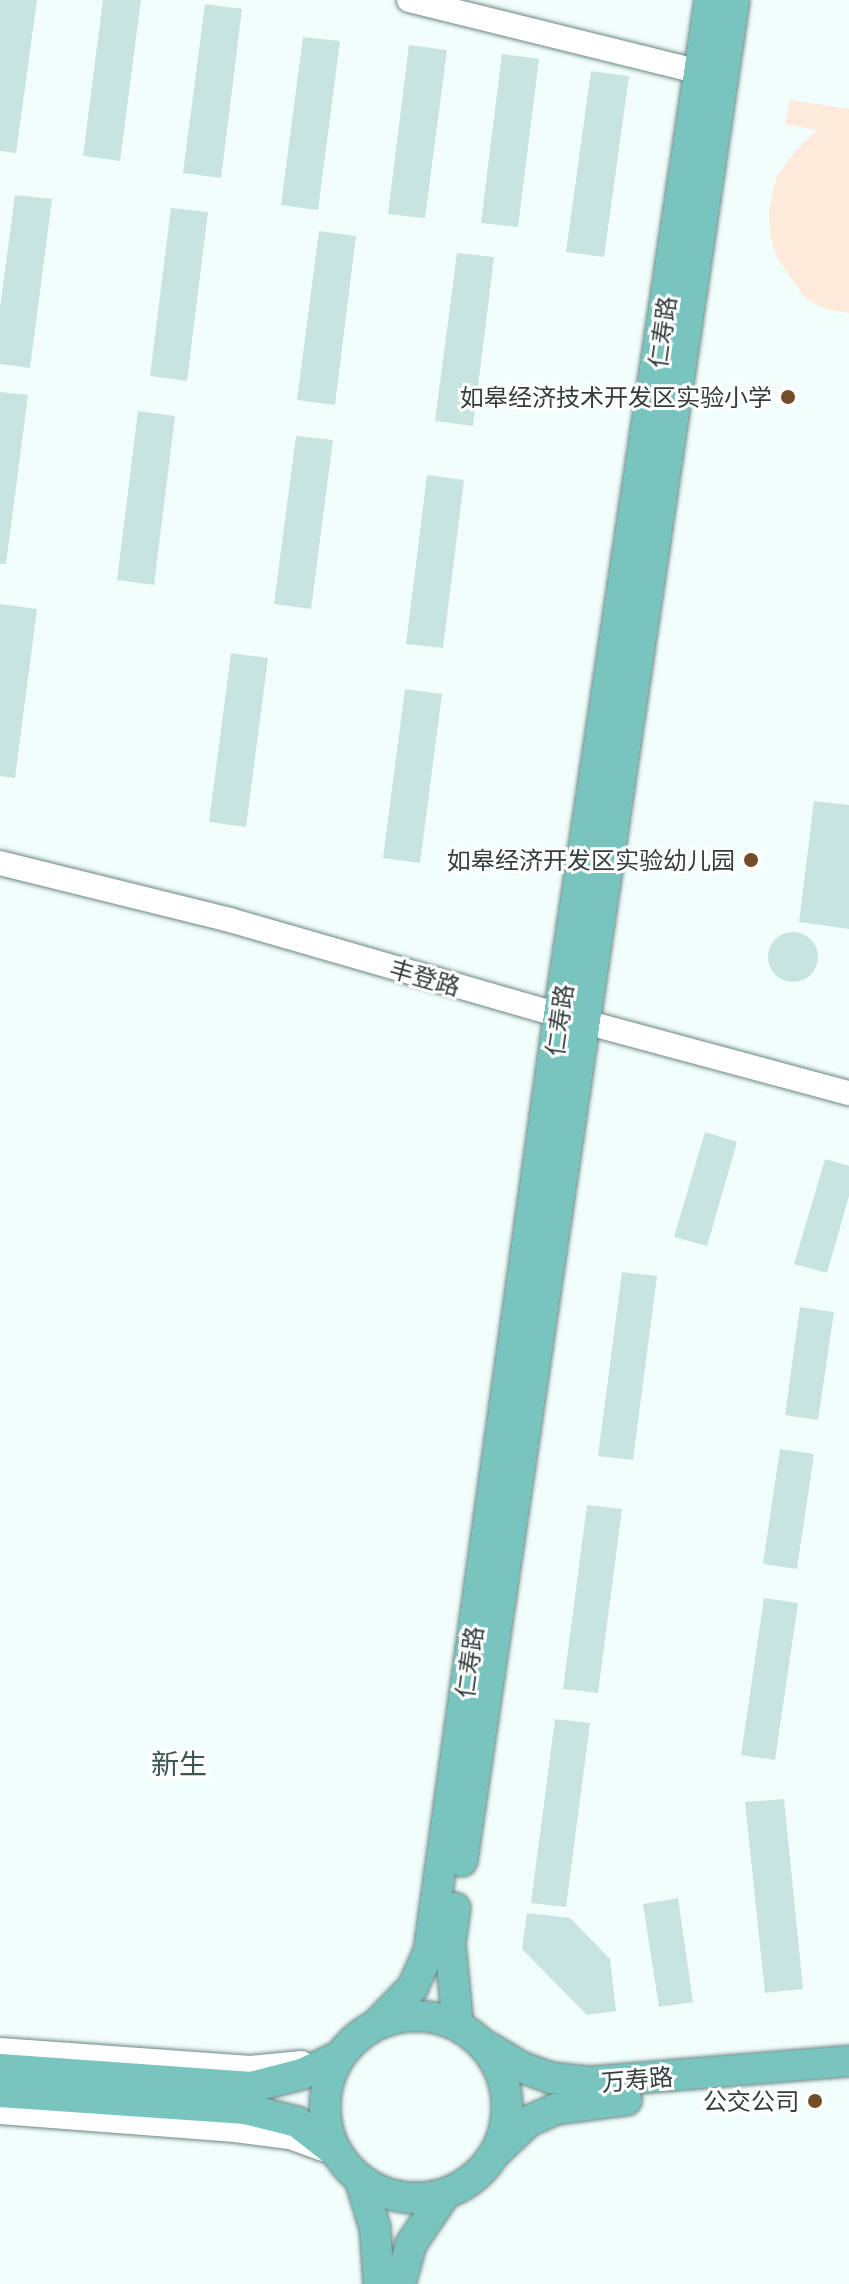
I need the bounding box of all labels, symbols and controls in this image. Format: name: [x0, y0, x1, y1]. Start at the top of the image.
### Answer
street label: 仁寿路: [643, 294, 681, 370]
place label: 如皋经济技术开发区实验小学: [460, 383, 772, 411]
marker: 如皋经济技术开发区实验小学: [779, 388, 797, 406]
place label: 如皋经济开发区实验幼儿园: [447, 846, 735, 874]
marker: 如皋经济开发区实验幼儿园: [742, 851, 760, 869]
street label: 丰登路: [386, 953, 464, 1001]
street label: 仁寿路: [540, 982, 578, 1058]
street label: 仁寿路: [450, 1624, 488, 1700]
district label: 新生: [151, 1746, 207, 1780]
street label: 万寿路: [600, 2062, 674, 2096]
place label: 公交公司: [703, 2087, 799, 2115]
marker: 公交公司: [806, 2092, 824, 2110]

